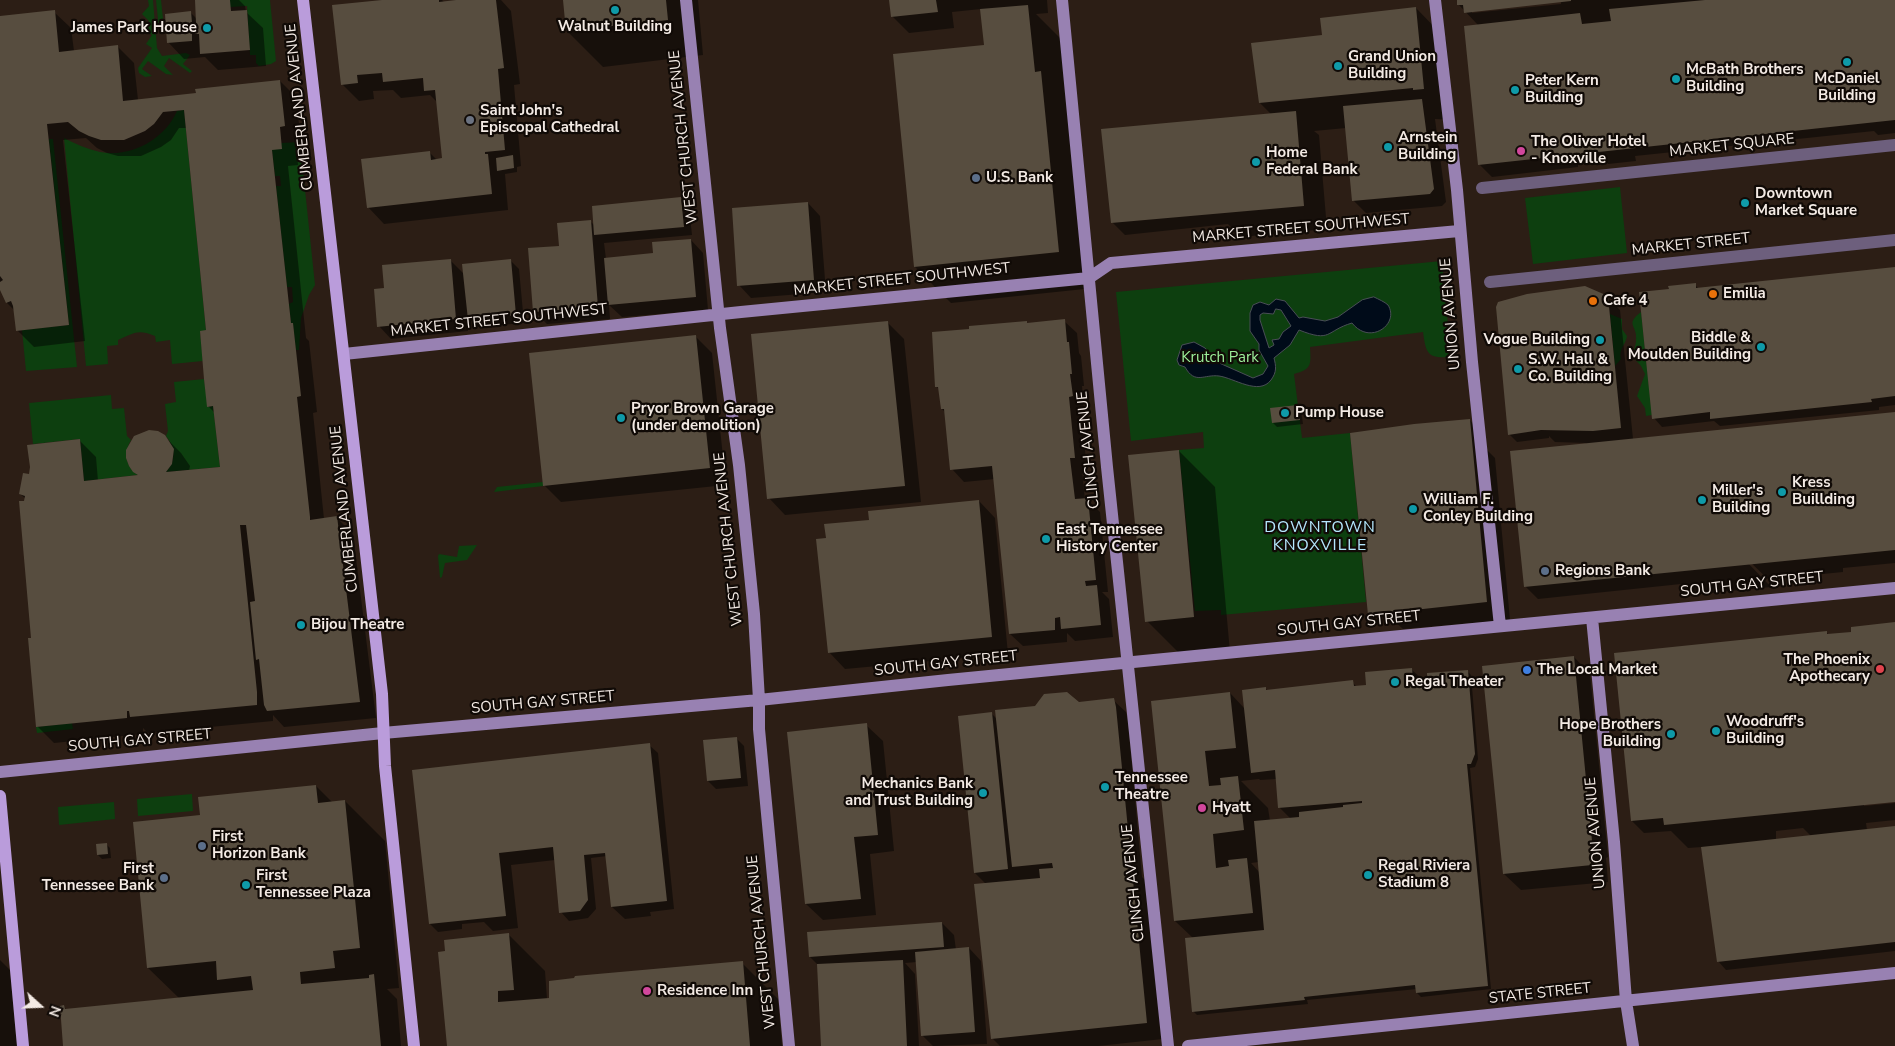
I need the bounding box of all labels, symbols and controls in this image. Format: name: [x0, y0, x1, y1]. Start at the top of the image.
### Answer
marker: Walnut Building: [609, 4, 621, 16]
place label: Walnut Building: [558, 18, 672, 36]
place label: James Park House: [71, 19, 197, 37]
marker: James Park House: [201, 22, 213, 34]
street label: CUMBERLAND AVENUE: [282, 23, 318, 191]
place label: Grand Union Building: [1348, 48, 1436, 83]
street label: WEST CHURCH AVENUE: [666, 49, 702, 225]
marker: McDaniel Building: [1841, 56, 1853, 68]
marker: Grand Union Building: [1332, 60, 1344, 72]
place label: McBath Brothers Building: [1686, 61, 1804, 96]
place label: McDaniel Building: [1814, 70, 1880, 105]
place label: Peter Kern Building: [1525, 72, 1599, 107]
marker: McBath Brothers Building: [1670, 73, 1682, 85]
marker: Peter Kern Building: [1509, 84, 1521, 96]
place label: Saint John's Episcopal Cathedral: [480, 102, 619, 137]
marker: Saint John's Episcopal Cathedral: [464, 114, 476, 126]
place label: Arnstein Building: [1398, 129, 1457, 164]
street label: MARKET SQUARE: [1668, 130, 1796, 162]
place label: The Oliver Hotel - Knoxville: [1531, 133, 1646, 168]
marker: Arnstein Building: [1382, 141, 1394, 153]
place label: Home Federal Bank: [1266, 144, 1358, 179]
marker: The Oliver Hotel - Knoxville: [1515, 145, 1527, 157]
marker: Home Federal Bank: [1250, 156, 1262, 168]
place label: U.S. Bank: [986, 169, 1053, 187]
marker: U.S. Bank: [970, 172, 982, 184]
place label: Downtown Market Square: [1755, 185, 1857, 220]
marker: Downtown Market Square: [1739, 197, 1751, 209]
street label: MARKET STREET SOUTHWEST: [1192, 211, 1410, 247]
street label: MARKET STREET: [1631, 230, 1751, 260]
street label: UNION AVENUE: [1437, 257, 1465, 371]
street label: MARKET STREET SOUTHWEST: [793, 260, 1011, 300]
place label: Emilia: [1723, 285, 1766, 303]
marker: Emilia: [1707, 288, 1719, 300]
place label: Cafe 4: [1603, 292, 1648, 310]
marker: Cafe 4: [1587, 295, 1599, 307]
street label: MARKET STREET SOUTHWEST: [390, 301, 608, 341]
place label: Biddle & Moulden Building: [1628, 329, 1751, 364]
place label: Vogue Building: [1483, 331, 1590, 349]
marker: Vogue Building: [1594, 334, 1606, 346]
marker: Biddle & Moulden Building: [1755, 341, 1767, 353]
park label: Krutch Park: [1181, 349, 1259, 367]
place label: S.W. Hall & Co. Building: [1528, 351, 1612, 386]
marker: S.W. Hall & Co. Building: [1512, 363, 1524, 375]
street label: CLINCH AVENUE: [1074, 390, 1104, 510]
place label: Pryor Brown Garage (under demolition): [631, 400, 774, 435]
place label: Pump House: [1295, 404, 1384, 422]
marker: Pump House: [1279, 407, 1291, 419]
marker: Pryor Brown Garage (under demolition): [615, 412, 627, 424]
street label: CUMBERLAND AVENUE: [327, 425, 363, 593]
street label: WEST CHURCH AVENUE: [711, 451, 747, 627]
place label: Kress Buillding: [1792, 474, 1855, 509]
place label: Miller's Building: [1712, 482, 1770, 517]
marker: Kress Buillding: [1776, 486, 1788, 498]
place label: William F. Conley Building: [1423, 491, 1533, 526]
marker: Miller's Building: [1696, 494, 1708, 506]
marker: William F. Conley Building: [1407, 503, 1419, 515]
district label: DOWNTOWN KNOXVILLE: [1263, 518, 1377, 556]
place label: East Tennessee History Center: [1056, 521, 1163, 556]
marker: East Tennessee History Center: [1040, 533, 1052, 545]
place label: Regions Bank: [1555, 562, 1650, 580]
marker: Regions Bank: [1539, 565, 1551, 577]
street label: SOUTH GAY STREET: [1679, 569, 1825, 601]
street label: SOUTH GAY STREET: [1276, 608, 1422, 640]
place label: Bijou Theatre: [311, 616, 404, 634]
marker: Bijou Theatre: [295, 619, 307, 631]
street label: SOUTH GAY STREET: [873, 648, 1019, 680]
place label: The Phoenix Apothecary: [1784, 651, 1870, 686]
place label: The Local Market: [1537, 661, 1657, 679]
marker: The Phoenix Apothecary: [1874, 663, 1886, 675]
marker: The Local Market: [1521, 664, 1533, 676]
place label: Regal Theater: [1405, 673, 1503, 691]
marker: Regal Theater: [1389, 676, 1401, 688]
street label: SOUTH GAY STREET: [470, 688, 616, 718]
place label: Woodruff's Building: [1726, 713, 1804, 748]
place label: Hope Brothers Building: [1559, 716, 1661, 751]
marker: Woodruff's Building: [1710, 725, 1722, 737]
street label: SOUTH GAY STREET: [67, 726, 213, 756]
marker: Hope Brothers Building: [1665, 728, 1677, 740]
place label: Tennessee Theatre: [1115, 769, 1188, 804]
place label: Mechanics Bank and Trust Building: [845, 775, 973, 810]
street label: UNION AVENUE: [1582, 776, 1610, 890]
marker: Tennessee Theatre: [1099, 781, 1111, 793]
marker: Mechanics Bank and Trust Building: [977, 787, 989, 799]
place label: Hyatt: [1212, 799, 1251, 817]
marker: Hyatt: [1196, 802, 1208, 814]
street label: CLINCH AVENUE: [1119, 823, 1149, 943]
place label: First Horizon Bank: [212, 828, 306, 863]
marker: First Horizon Bank: [196, 840, 208, 852]
street label: WEST CHURCH AVENUE: [744, 854, 780, 1030]
place label: Regal Riviera Stadium 8: [1378, 857, 1470, 892]
place label: First Tennessee Bank: [42, 860, 154, 895]
place label: First Tennessee Plaza: [256, 867, 371, 902]
marker: Regal Riviera Stadium 8: [1362, 869, 1374, 881]
marker: First Tennessee Bank: [158, 872, 170, 884]
marker: First Tennessee Plaza: [240, 879, 252, 891]
street label: STATE STREET: [1488, 980, 1592, 1008]
north arrow: [15, 981, 65, 1031]
place label: Residence Inn: [657, 982, 753, 1000]
marker: Residence Inn: [641, 985, 653, 997]
text: N: [44, 1003, 65, 1019]

